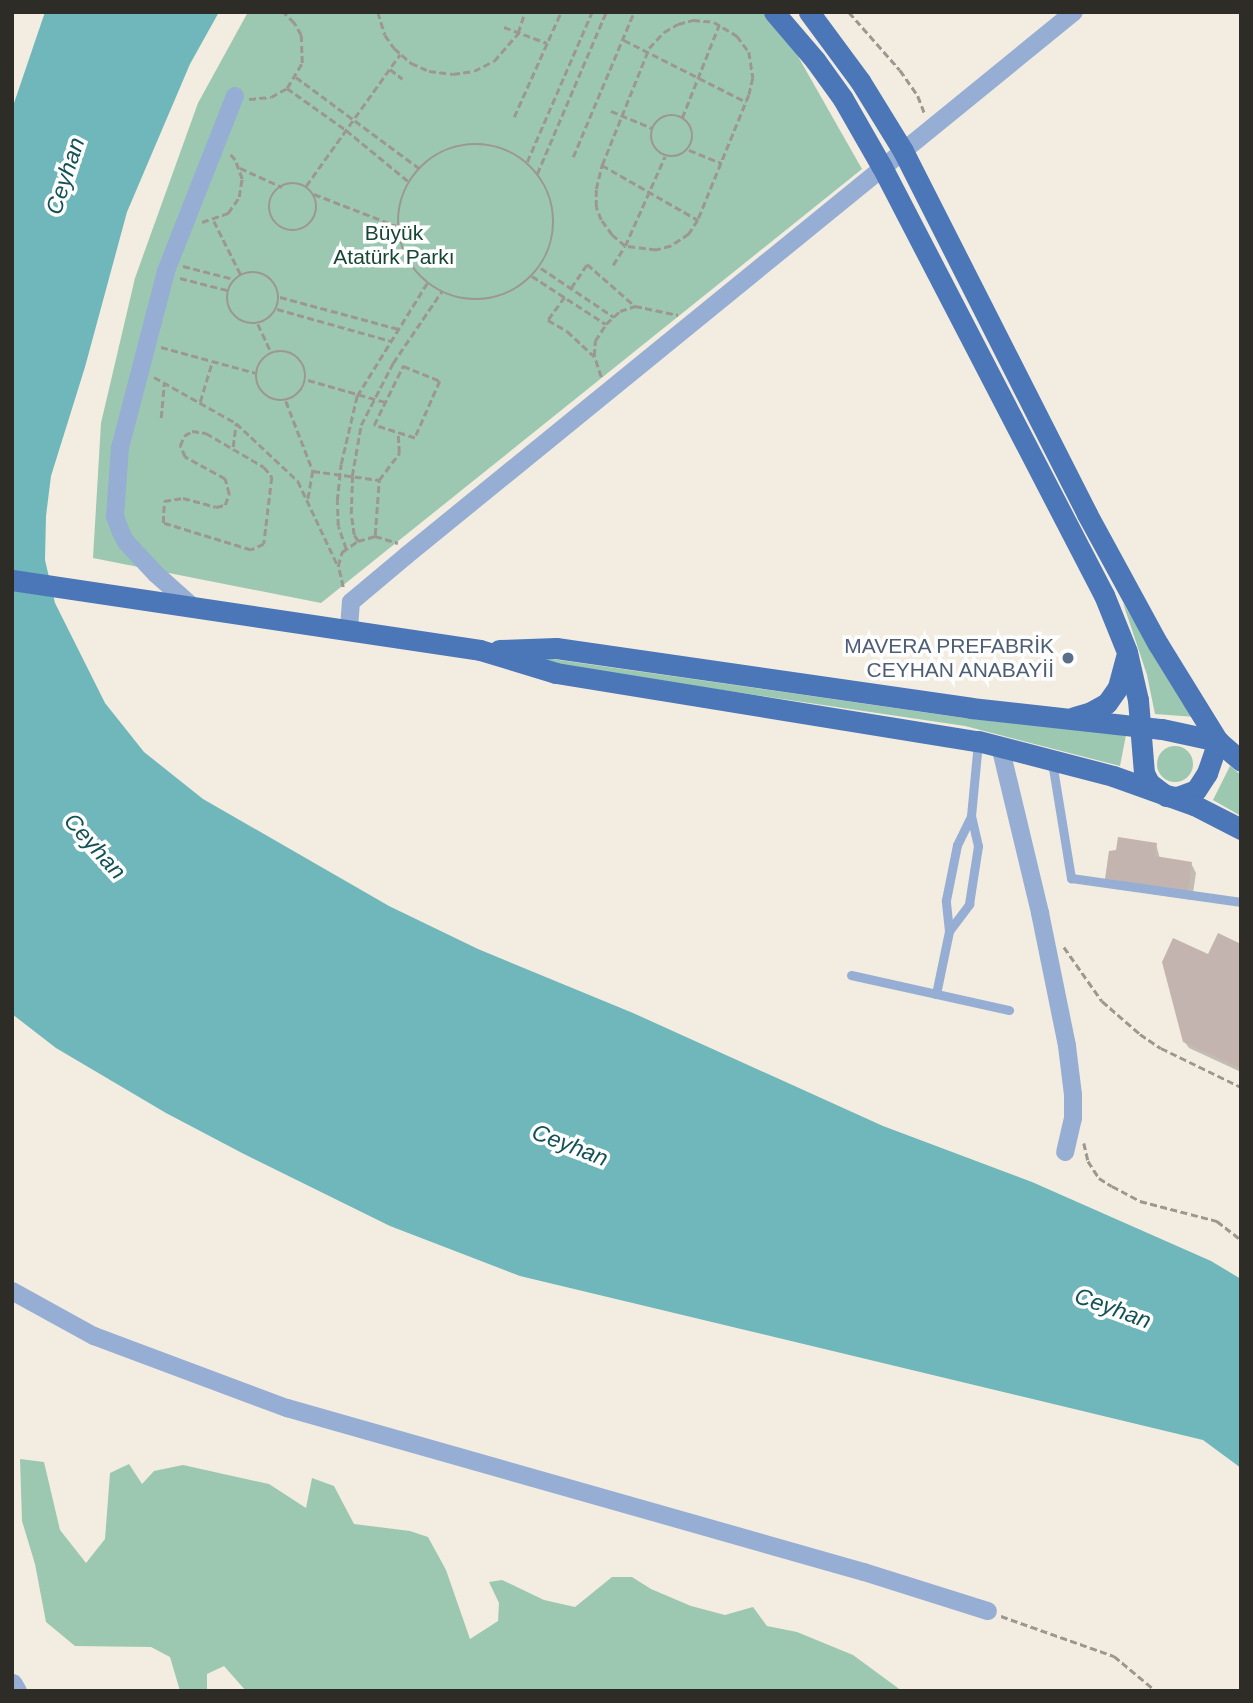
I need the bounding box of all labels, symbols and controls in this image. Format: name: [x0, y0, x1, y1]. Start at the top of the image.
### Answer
water label: Ceyhan: [40, 134, 90, 218]
park label: Büyük Atatürk Parkı: [333, 220, 455, 270]
place label: MAVERA PREFABRİK CEYHAN ANABAYİİ: [843, 633, 1054, 683]
marker: MAVERA PREFABRİK CEYHAN ANABAYİİ: [1060, 650, 1076, 666]
water label: Ceyhan: [58, 807, 132, 885]
water label: Ceyhan: [528, 1118, 612, 1172]
water label: Ceyhan: [1071, 1281, 1155, 1335]

